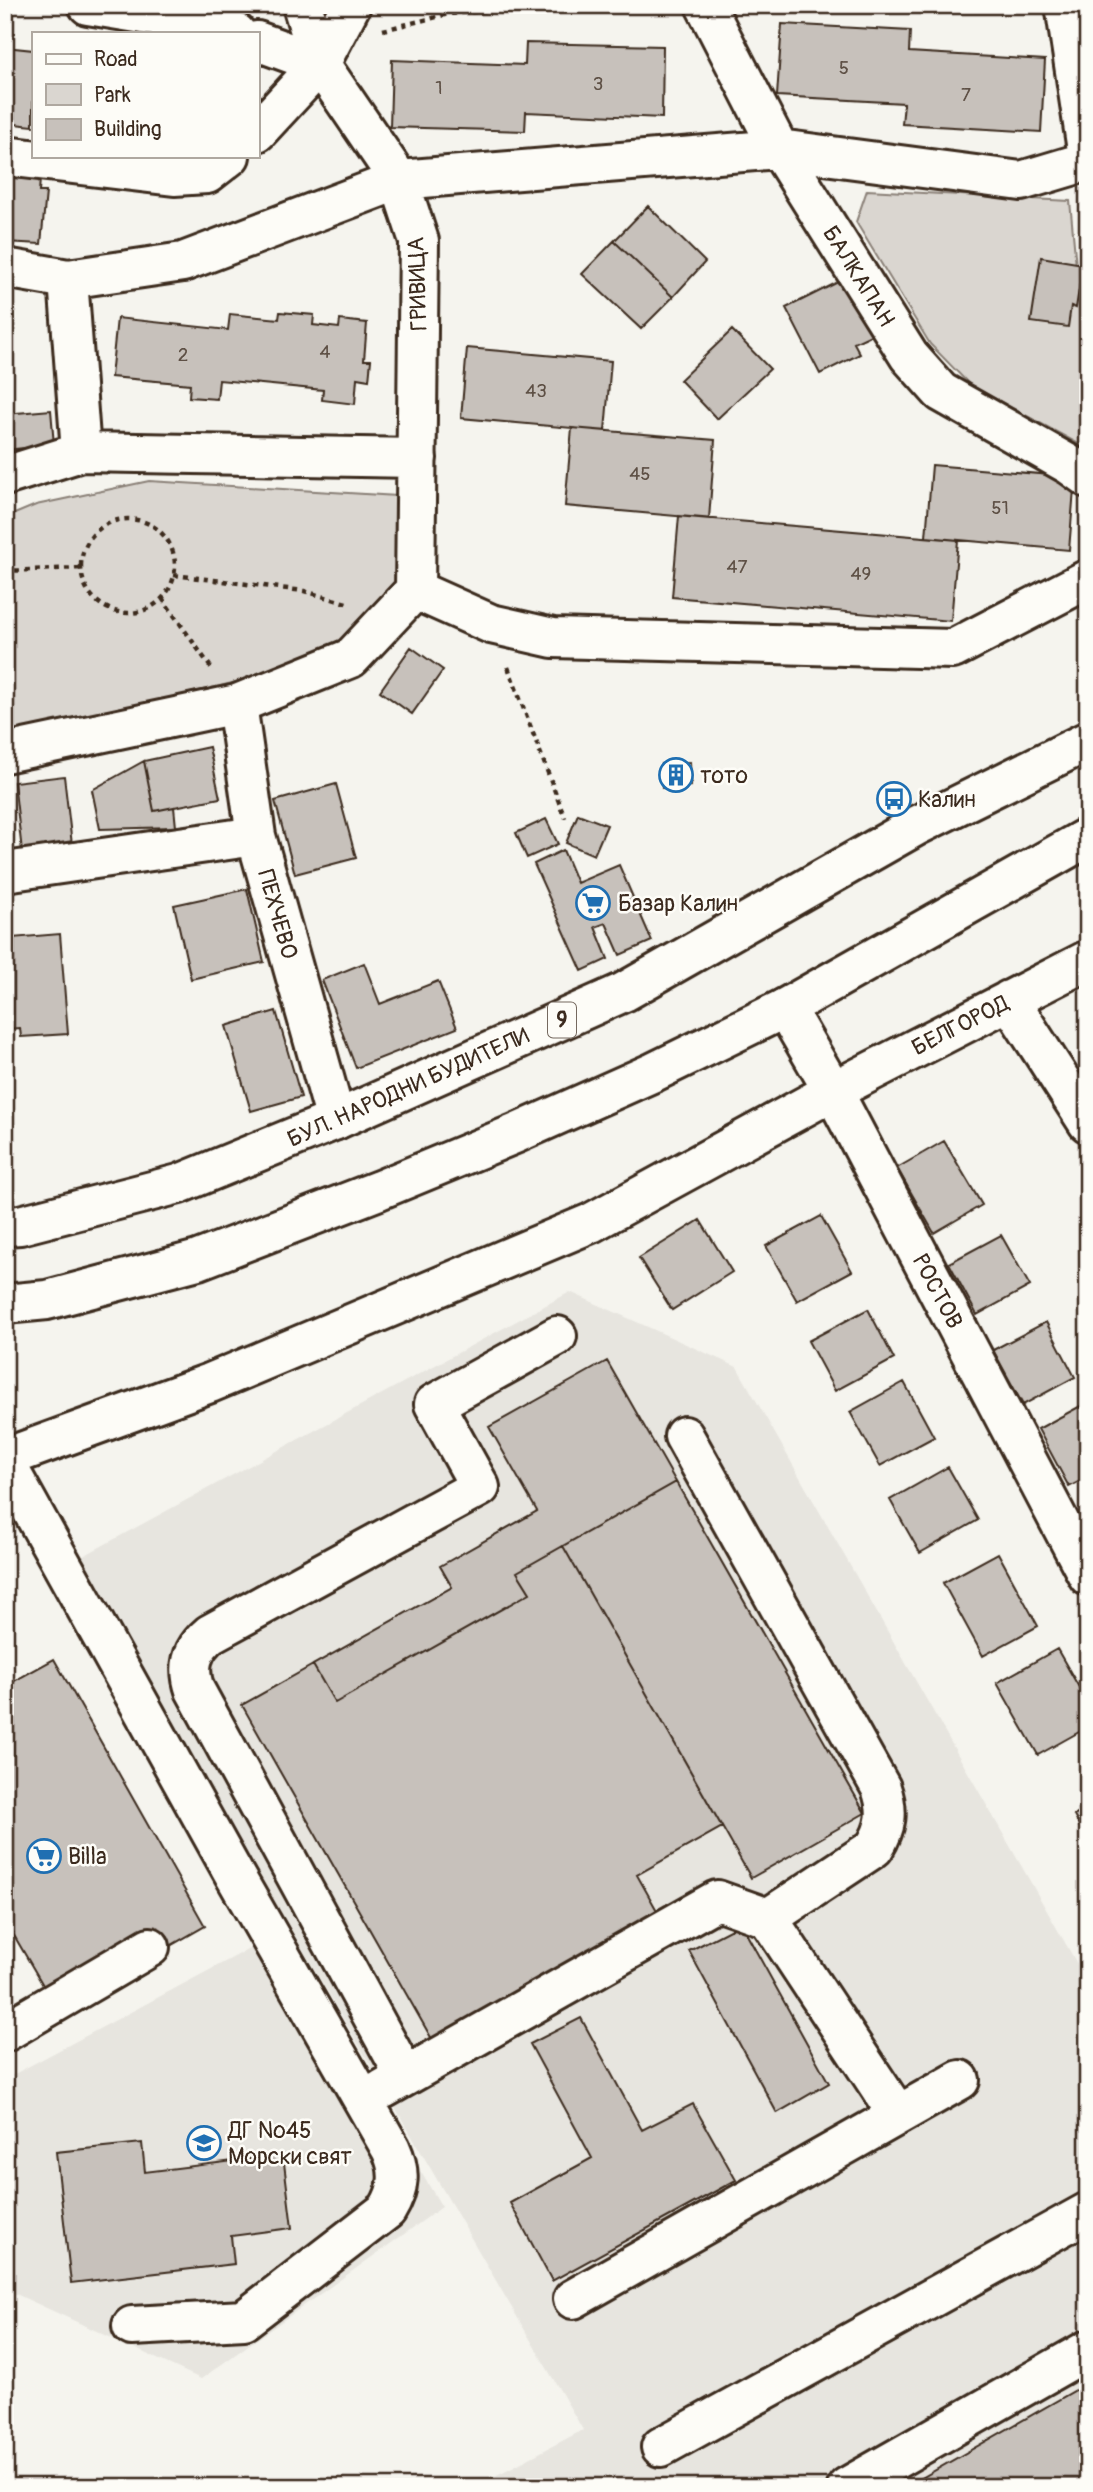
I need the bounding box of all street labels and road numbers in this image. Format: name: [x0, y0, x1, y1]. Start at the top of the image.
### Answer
street label: БАЛКАПАН: [816, 220, 901, 332]
street label: ГРИВИЦА: [401, 236, 434, 332]
street label: ПЕХЧЕВО: [251, 866, 304, 962]
street label: БЕЛГОРОД: [907, 988, 1015, 1062]
road number: 9: [548, 1002, 576, 1038]
street label: БУЛ. НАРОДНИ БУДИТЕЛИ: [283, 1021, 534, 1154]
street label: РОСТОВ: [906, 1249, 969, 1334]

